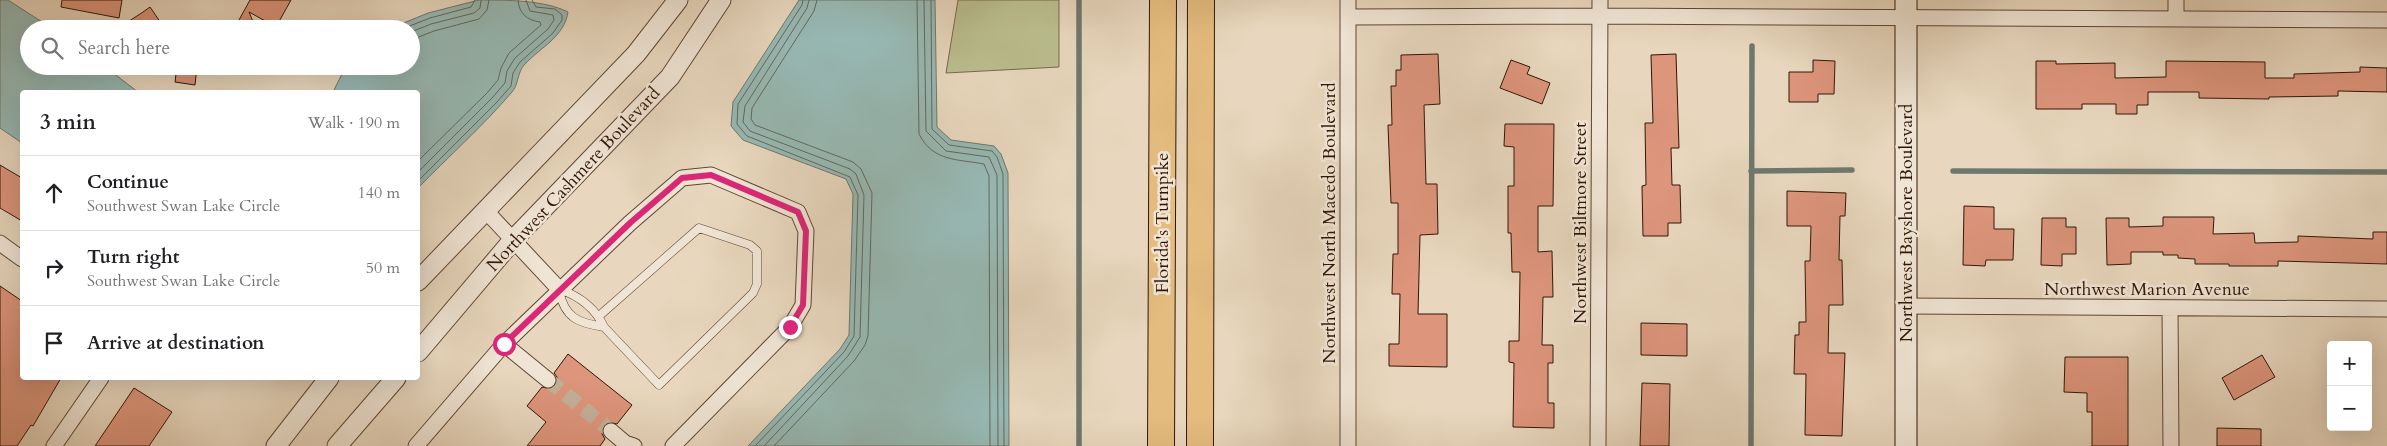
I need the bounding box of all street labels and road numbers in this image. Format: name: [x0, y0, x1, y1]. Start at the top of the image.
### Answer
street label: Northwest Cashmere Boulevard: [481, 81, 666, 277]
street label: Northwest North Macedo Boulevard: [1317, 82, 1342, 364]
street label: Northwest Bayshore Boulevard: [1894, 103, 1919, 342]
street label: Northwest Biltmore Street: [1568, 122, 1593, 324]
street label: Florida's Turnpike: [1150, 153, 1175, 293]
street label: Northwest Marion Avenue: [2044, 277, 2250, 302]

